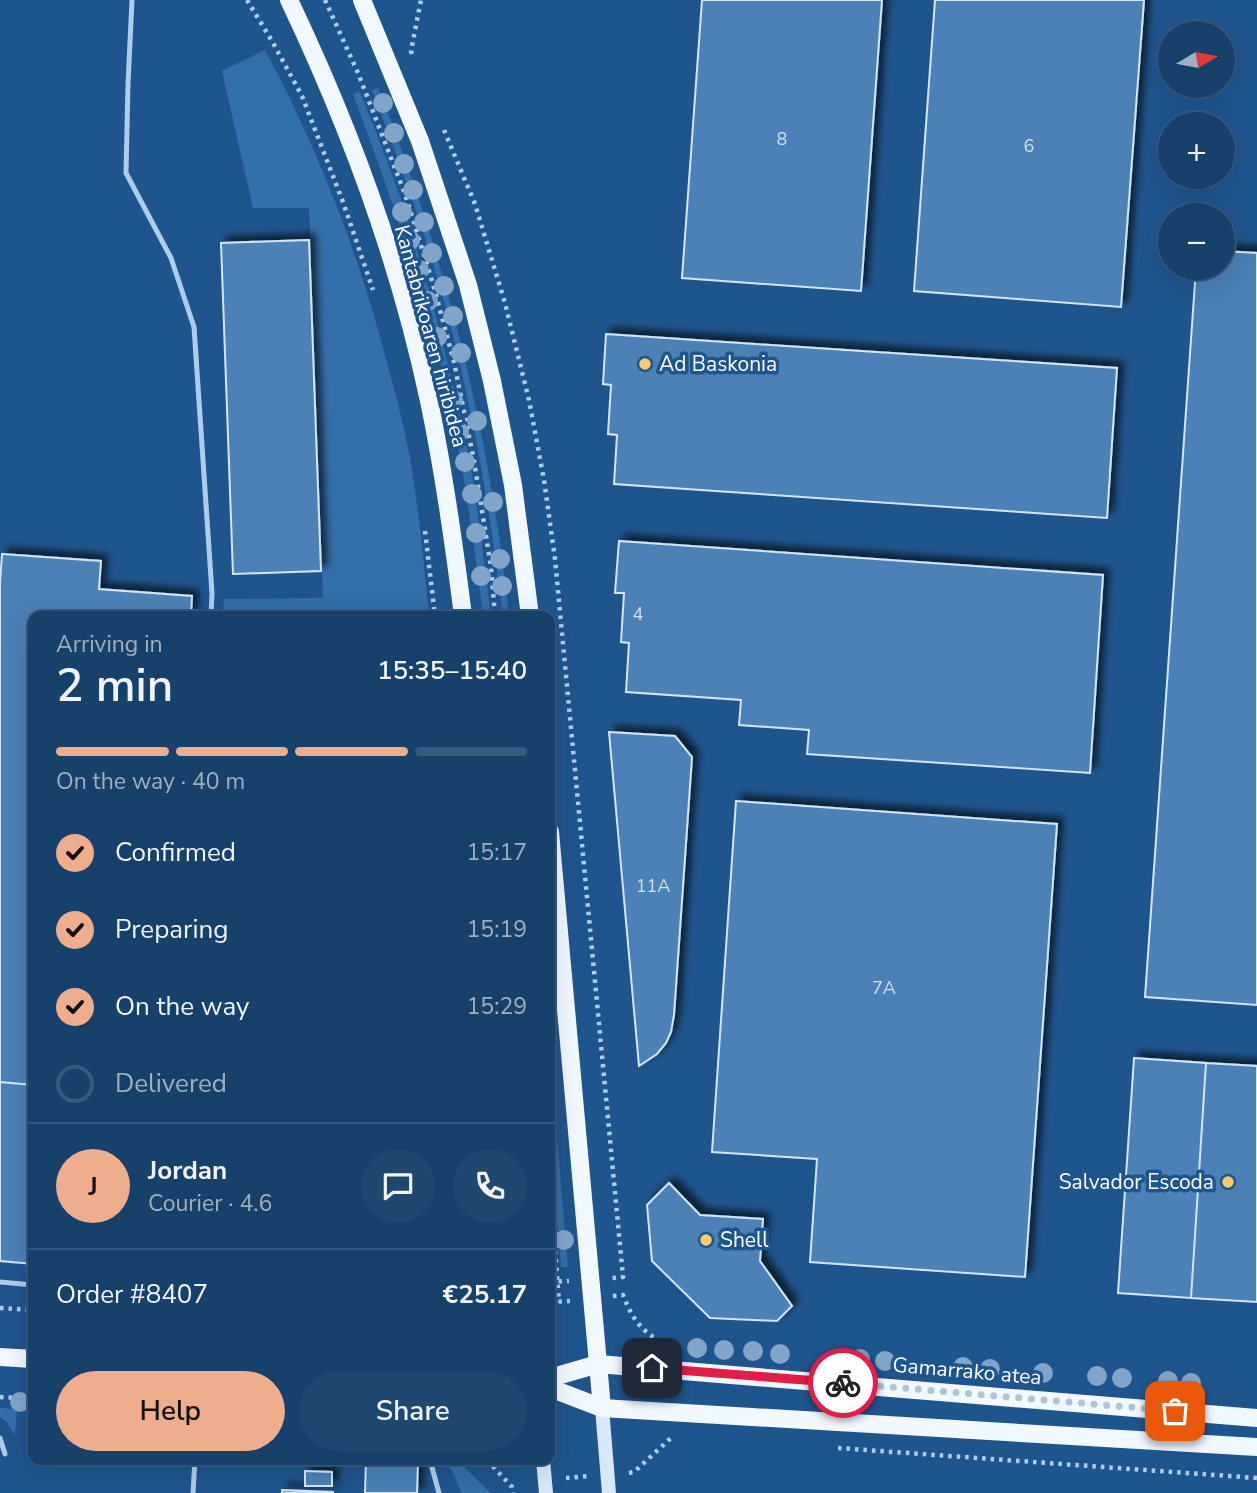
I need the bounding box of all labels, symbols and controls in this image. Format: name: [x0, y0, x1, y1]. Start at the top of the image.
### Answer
north arrow: [1158, 21, 1236, 98]
map controls: [1158, 21, 1235, 280]
button: +: [1158, 112, 1235, 189]
house number: 8: [777, 127, 787, 151]
house number: 6: [1024, 134, 1034, 158]
button: −: [1158, 203, 1235, 280]
street label: Kantabrikoaren hiribidea: [388, 222, 474, 450]
place label: Ad Baskonia: [659, 350, 777, 378]
marker: Ad Baskonia: [637, 356, 653, 372]
house number: 4: [633, 602, 644, 626]
text: Arriving in: [56, 629, 163, 660]
text: 15:35–15:40: [377, 653, 527, 688]
text: 2 min: [56, 654, 173, 717]
text: On the way · 40 m: [56, 766, 245, 797]
icon: check: [56, 834, 94, 872]
text: Confirmed: [115, 835, 236, 870]
text: 15:17: [467, 837, 527, 868]
house number: 11A: [636, 874, 670, 898]
icon: check: [56, 911, 94, 949]
text: Preparing: [115, 912, 228, 947]
text: 15:19: [467, 914, 527, 945]
house number: 7A: [872, 976, 896, 1000]
icon: check: [56, 988, 94, 1026]
text: On the way: [115, 989, 249, 1024]
text: 15:29: [467, 991, 527, 1022]
text: Delivered: [115, 1066, 227, 1101]
button: chat: [361, 1149, 435, 1223]
button: phone: [453, 1149, 527, 1223]
text: Jordan: [148, 1153, 227, 1188]
place label: Salvador Escoda: [1059, 1168, 1214, 1196]
text: J: [88, 1169, 98, 1204]
marker: Salvador Escoda: [1220, 1174, 1236, 1190]
text: Courier · 4.6: [148, 1188, 272, 1219]
place label: Shell: [720, 1226, 769, 1254]
marker: Shell: [698, 1232, 714, 1248]
text: Order #8407: [56, 1277, 208, 1312]
text: €25.17: [443, 1277, 527, 1312]
pin: [622, 1338, 682, 1398]
courier: [808, 1348, 878, 1418]
icon: home: [633, 1349, 671, 1387]
street label: Gamarrako atea: [891, 1351, 1043, 1391]
icon: bike: [824, 1364, 862, 1402]
button: Help: [56, 1371, 285, 1451]
button: Share: [299, 1371, 527, 1451]
pin: [1145, 1381, 1205, 1441]
icon: bag: [1156, 1392, 1194, 1430]

